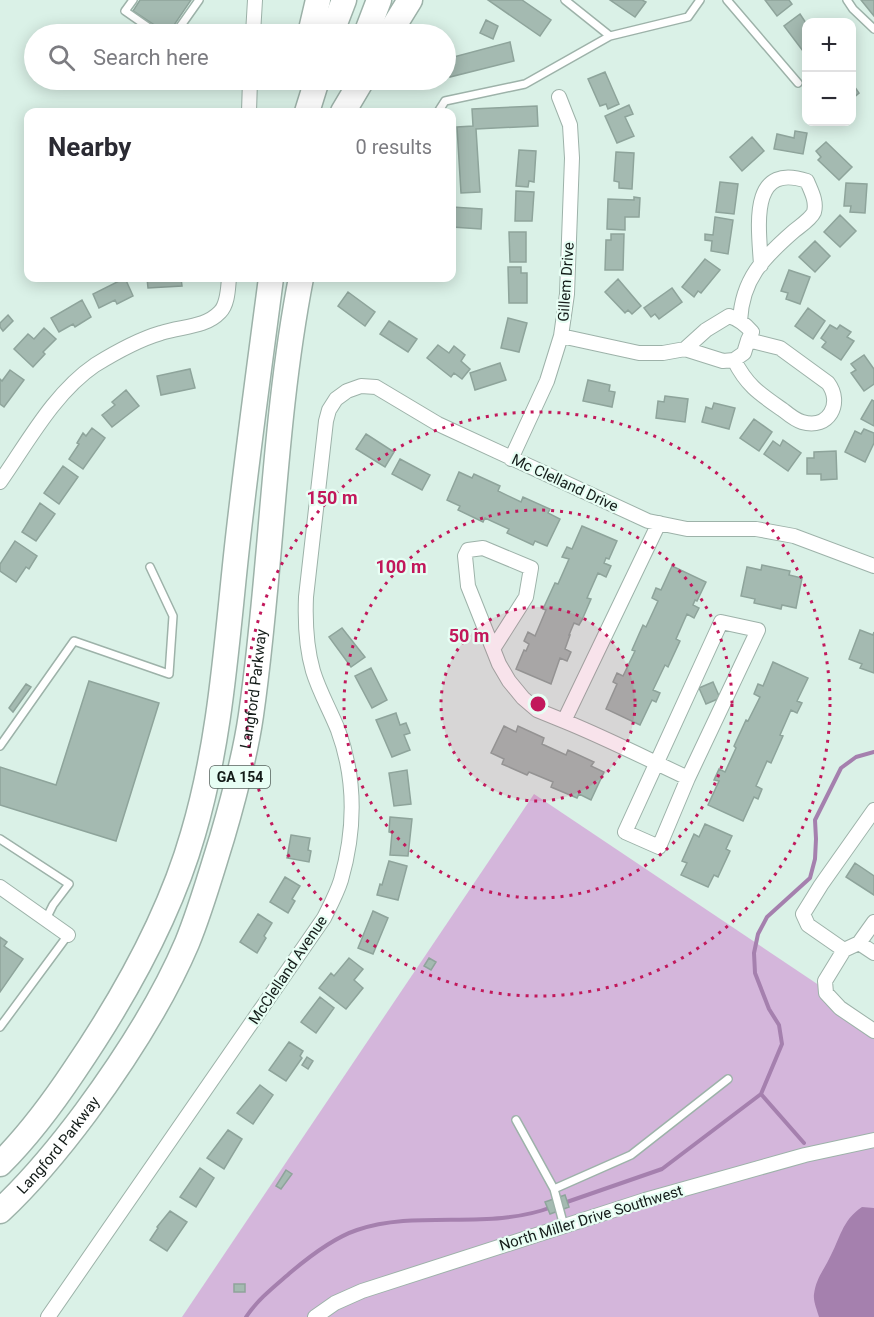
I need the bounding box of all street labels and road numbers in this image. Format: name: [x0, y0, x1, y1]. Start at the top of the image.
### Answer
street label: Gillem Drive: [554, 242, 578, 322]
street label: Mc Clelland Drive: [509, 450, 621, 516]
street label: Langford Parkway: [236, 628, 270, 750]
road number: GA 154: [210, 766, 270, 788]
street label: McClelland Avenue: [245, 912, 331, 1028]
street label: Langford Parkway: [13, 1093, 103, 1198]
street label: North Miller Drive Southwest: [497, 1182, 685, 1254]

